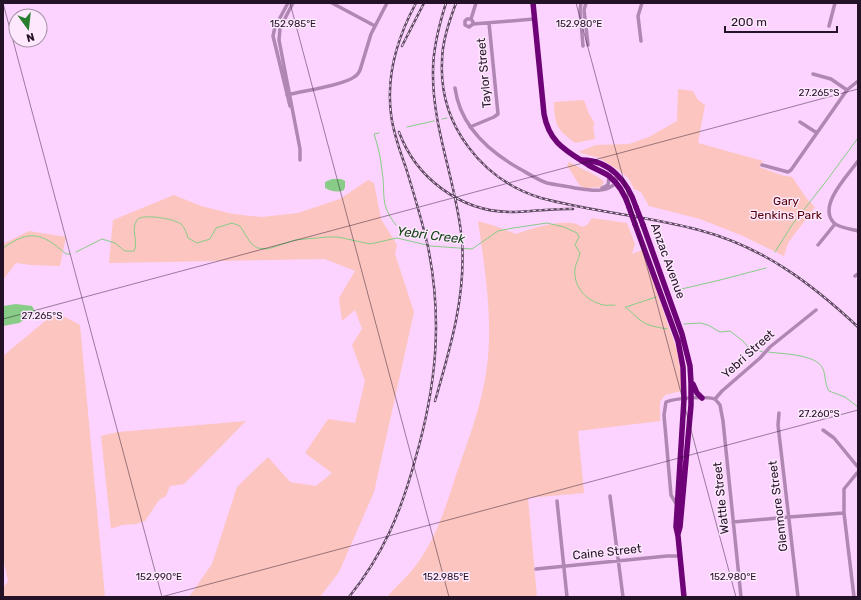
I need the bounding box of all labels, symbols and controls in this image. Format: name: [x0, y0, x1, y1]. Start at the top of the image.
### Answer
north arrow: [8, 8, 48, 48]
scale bar: [725, 8, 837, 34]
text: 200 m: [731, 15, 767, 29]
text: 152.985°E: [270, 18, 316, 30]
text: 152.980°E: [556, 18, 602, 30]
text: N: [25, 30, 36, 45]
street label: Taylor Street: [474, 37, 494, 109]
text: 27.265°S: [799, 87, 839, 99]
park label: Gary Jenkins Park: [750, 194, 823, 222]
street label: Anzac Avenue: [648, 221, 688, 301]
water label: Yebri Creek: [396, 223, 466, 247]
text: 27.265°S: [22, 310, 62, 322]
street label: Yebri Street: [719, 327, 777, 381]
text: 27.260°S: [798, 408, 840, 420]
street label: Glenmore Street: [765, 459, 791, 552]
street label: Wattle Street: [710, 461, 732, 535]
street label: Caine Street: [572, 541, 642, 563]
text: 152.990°E: [136, 571, 182, 583]
text: 152.985°E: [423, 571, 469, 583]
text: 152.980°E: [710, 571, 756, 583]

